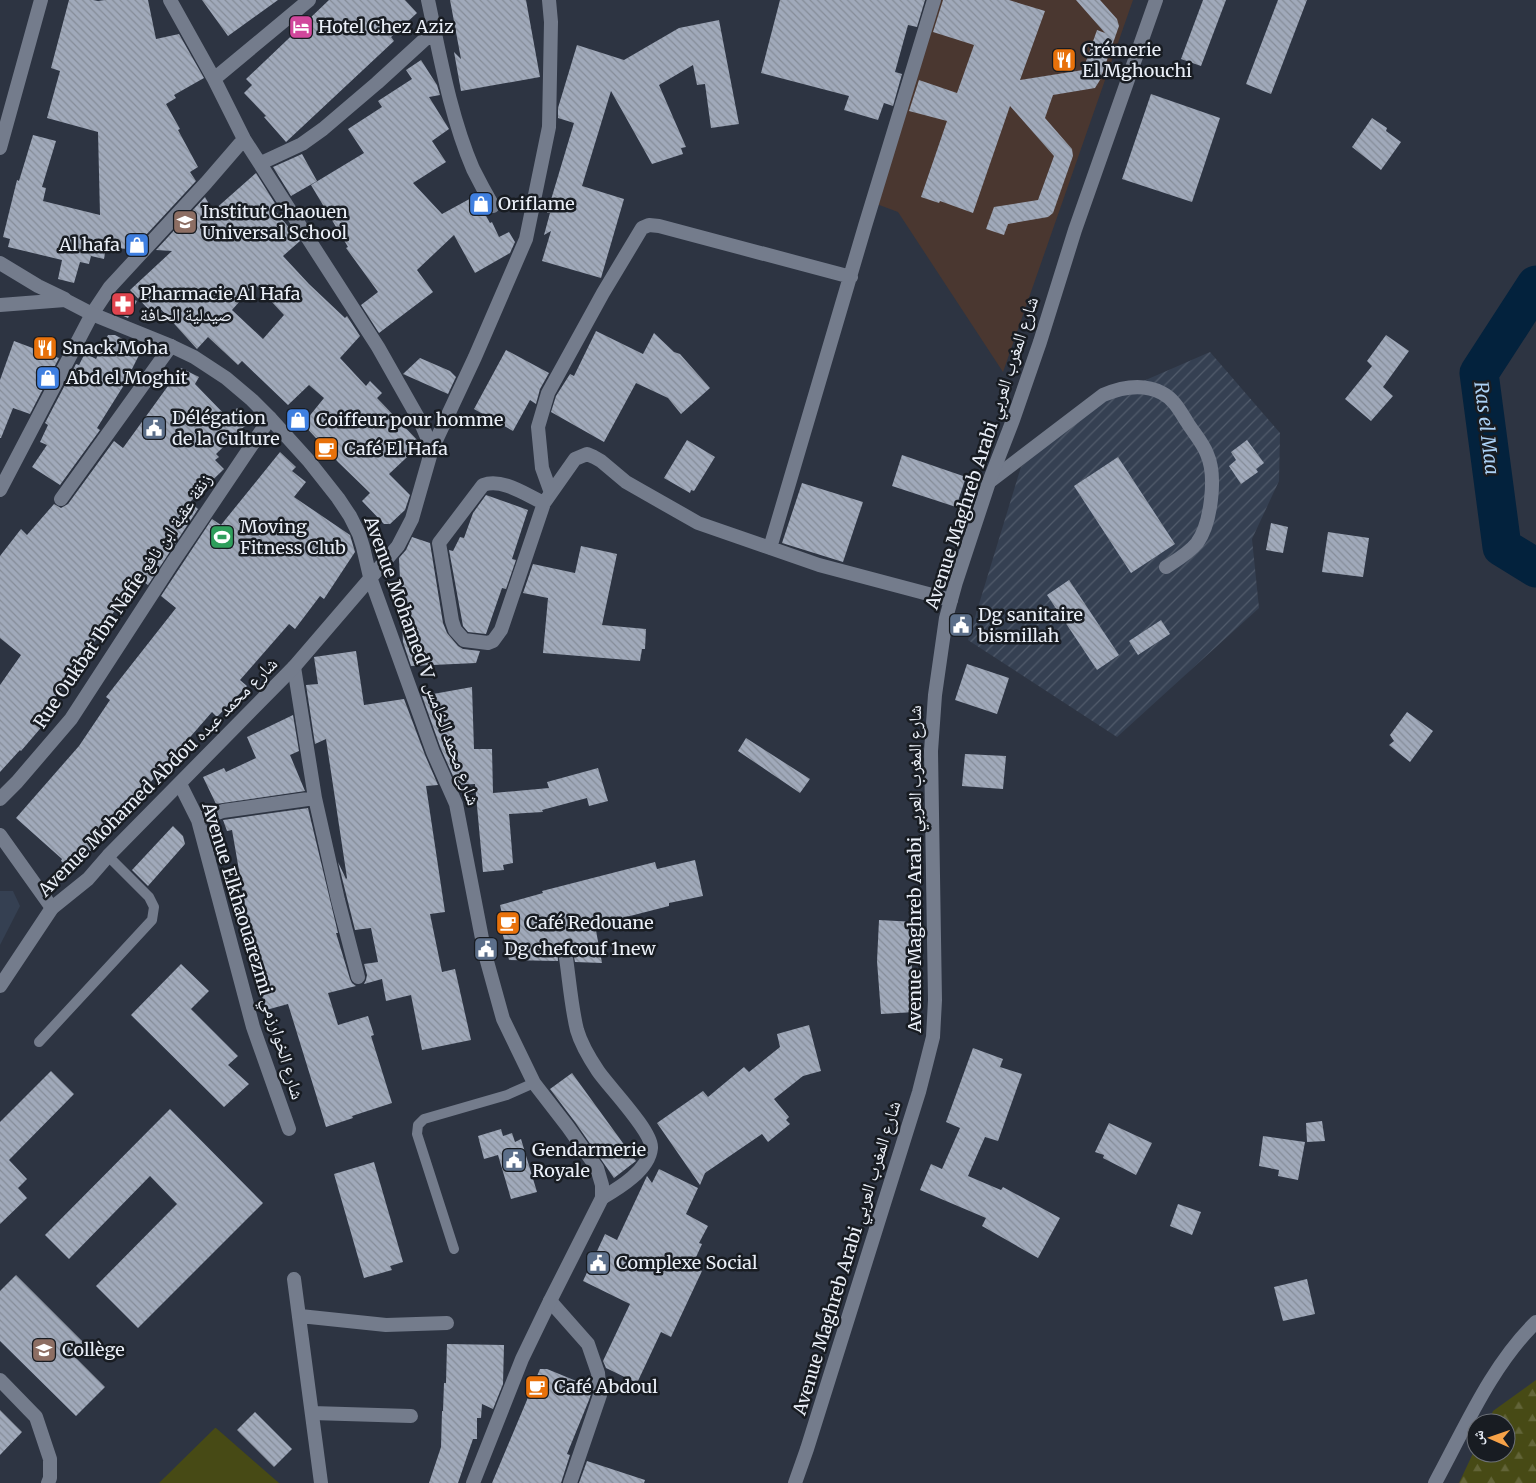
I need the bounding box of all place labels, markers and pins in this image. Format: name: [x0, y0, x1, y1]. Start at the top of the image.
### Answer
hotel icon: Hotel Chez Aziz: [288, 14, 314, 40]
place label: Hotel Chez Aziz: [318, 15, 454, 38]
place label: Crémerie El Mghouchi: [1082, 38, 1192, 82]
restaurant icon: Crémerie El Mghouchi: [1051, 47, 1077, 73]
shop icon: Oriflame: [468, 191, 494, 217]
place label: Oriflame: [498, 192, 575, 215]
place label: Institut Chaouen Universal School: [202, 200, 348, 244]
school or university icon: Institut Chaouen Universal School: [172, 209, 198, 235]
shop icon: Al hafa: [124, 232, 150, 258]
place label: Al hafa: [58, 233, 120, 256]
place label: Pharmacie Al Hafa صيدلية الحافة: [140, 282, 301, 326]
pharmacy icon: Pharmacie Al Hafa صيدلية الحافة: [110, 291, 136, 317]
restaurant icon: Snack Moha: [32, 335, 58, 361]
place label: Snack Moha: [62, 336, 168, 359]
shop icon: Abd el Moghit: [35, 365, 61, 391]
place label: Abd el Moghit: [65, 366, 188, 389]
place label: Délégation de la Culture: [172, 406, 280, 450]
shop icon: Coiffeur pour homme: [285, 407, 311, 433]
place label: Coiffeur pour homme: [316, 408, 503, 431]
public building icon: Délégation de la Culture: [141, 415, 167, 441]
cafe icon: Café El Hafa: [313, 436, 339, 462]
place label: Café El Hafa: [344, 437, 448, 460]
place label: Moving Fitness Club: [240, 515, 346, 559]
sports icon: Moving Fitness Club: [209, 524, 235, 550]
place label: Dg sanitaire bismillah: [977, 603, 1083, 647]
public building icon: Dg sanitaire bismillah: [948, 612, 974, 638]
cafe icon: Café Redouane: [495, 910, 521, 936]
place label: Café Redouane: [526, 911, 654, 934]
public building icon: Dg chefcouf 1new: [473, 936, 499, 962]
place label: Dg chefcouf 1new: [504, 937, 656, 960]
place label: Gendarmerie Royale: [532, 1138, 646, 1182]
public building icon: Gendarmerie Royale: [501, 1147, 527, 1173]
public building icon: Complexe Social: [585, 1250, 611, 1276]
place label: Complexe Social: [616, 1251, 758, 1274]
school or university icon: Collège: [31, 1337, 57, 1363]
place label: Collège: [62, 1338, 125, 1361]
cafe icon: Café Abdoul: [524, 1374, 550, 1400]
place label: Café Abdoul: [554, 1375, 658, 1398]

